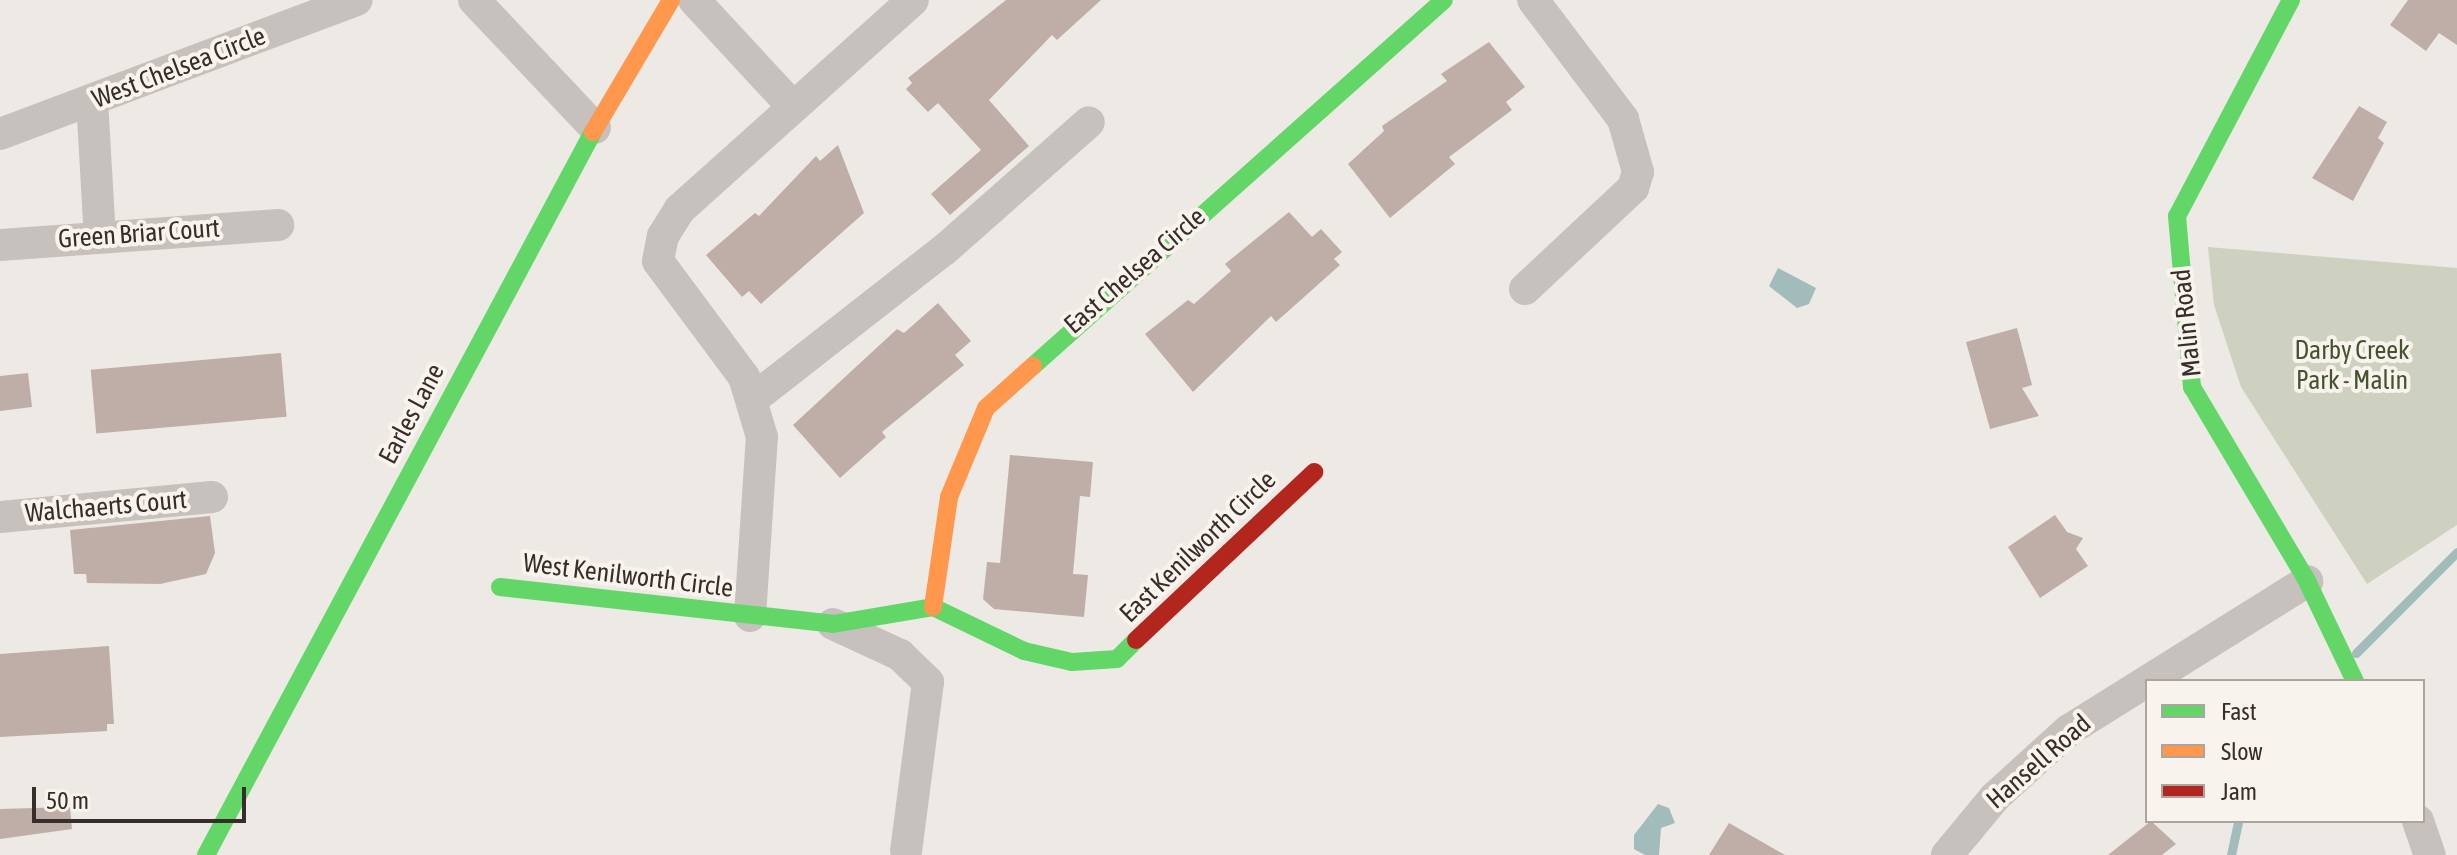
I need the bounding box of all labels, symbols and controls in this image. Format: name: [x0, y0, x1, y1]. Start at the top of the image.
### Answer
street label: West Chelsea Circle: [88, 21, 270, 115]
street label: East Chelsea Circle: [1058, 201, 1212, 341]
street label: Green Briar Court: [57, 213, 221, 255]
street label: Malin Road: [2166, 268, 2208, 378]
park label: Darby Creek Park - Malin: [2295, 335, 2409, 396]
street label: Earles Lane: [373, 359, 451, 469]
street label: East Kenilworth Circle: [1114, 465, 1282, 629]
street label: Walchaerts Court: [24, 484, 188, 530]
street label: West Kenilworth Circle: [521, 548, 735, 604]
legend: [2145, 679, 2425, 823]
text: Fast: [2221, 698, 2257, 725]
street label: Hansell Road: [1981, 708, 2097, 816]
text: Slow: [2221, 738, 2263, 765]
scale bar: [36, 771, 250, 821]
text: Jam: [2221, 778, 2257, 805]
text: 50 m: [46, 787, 89, 814]

